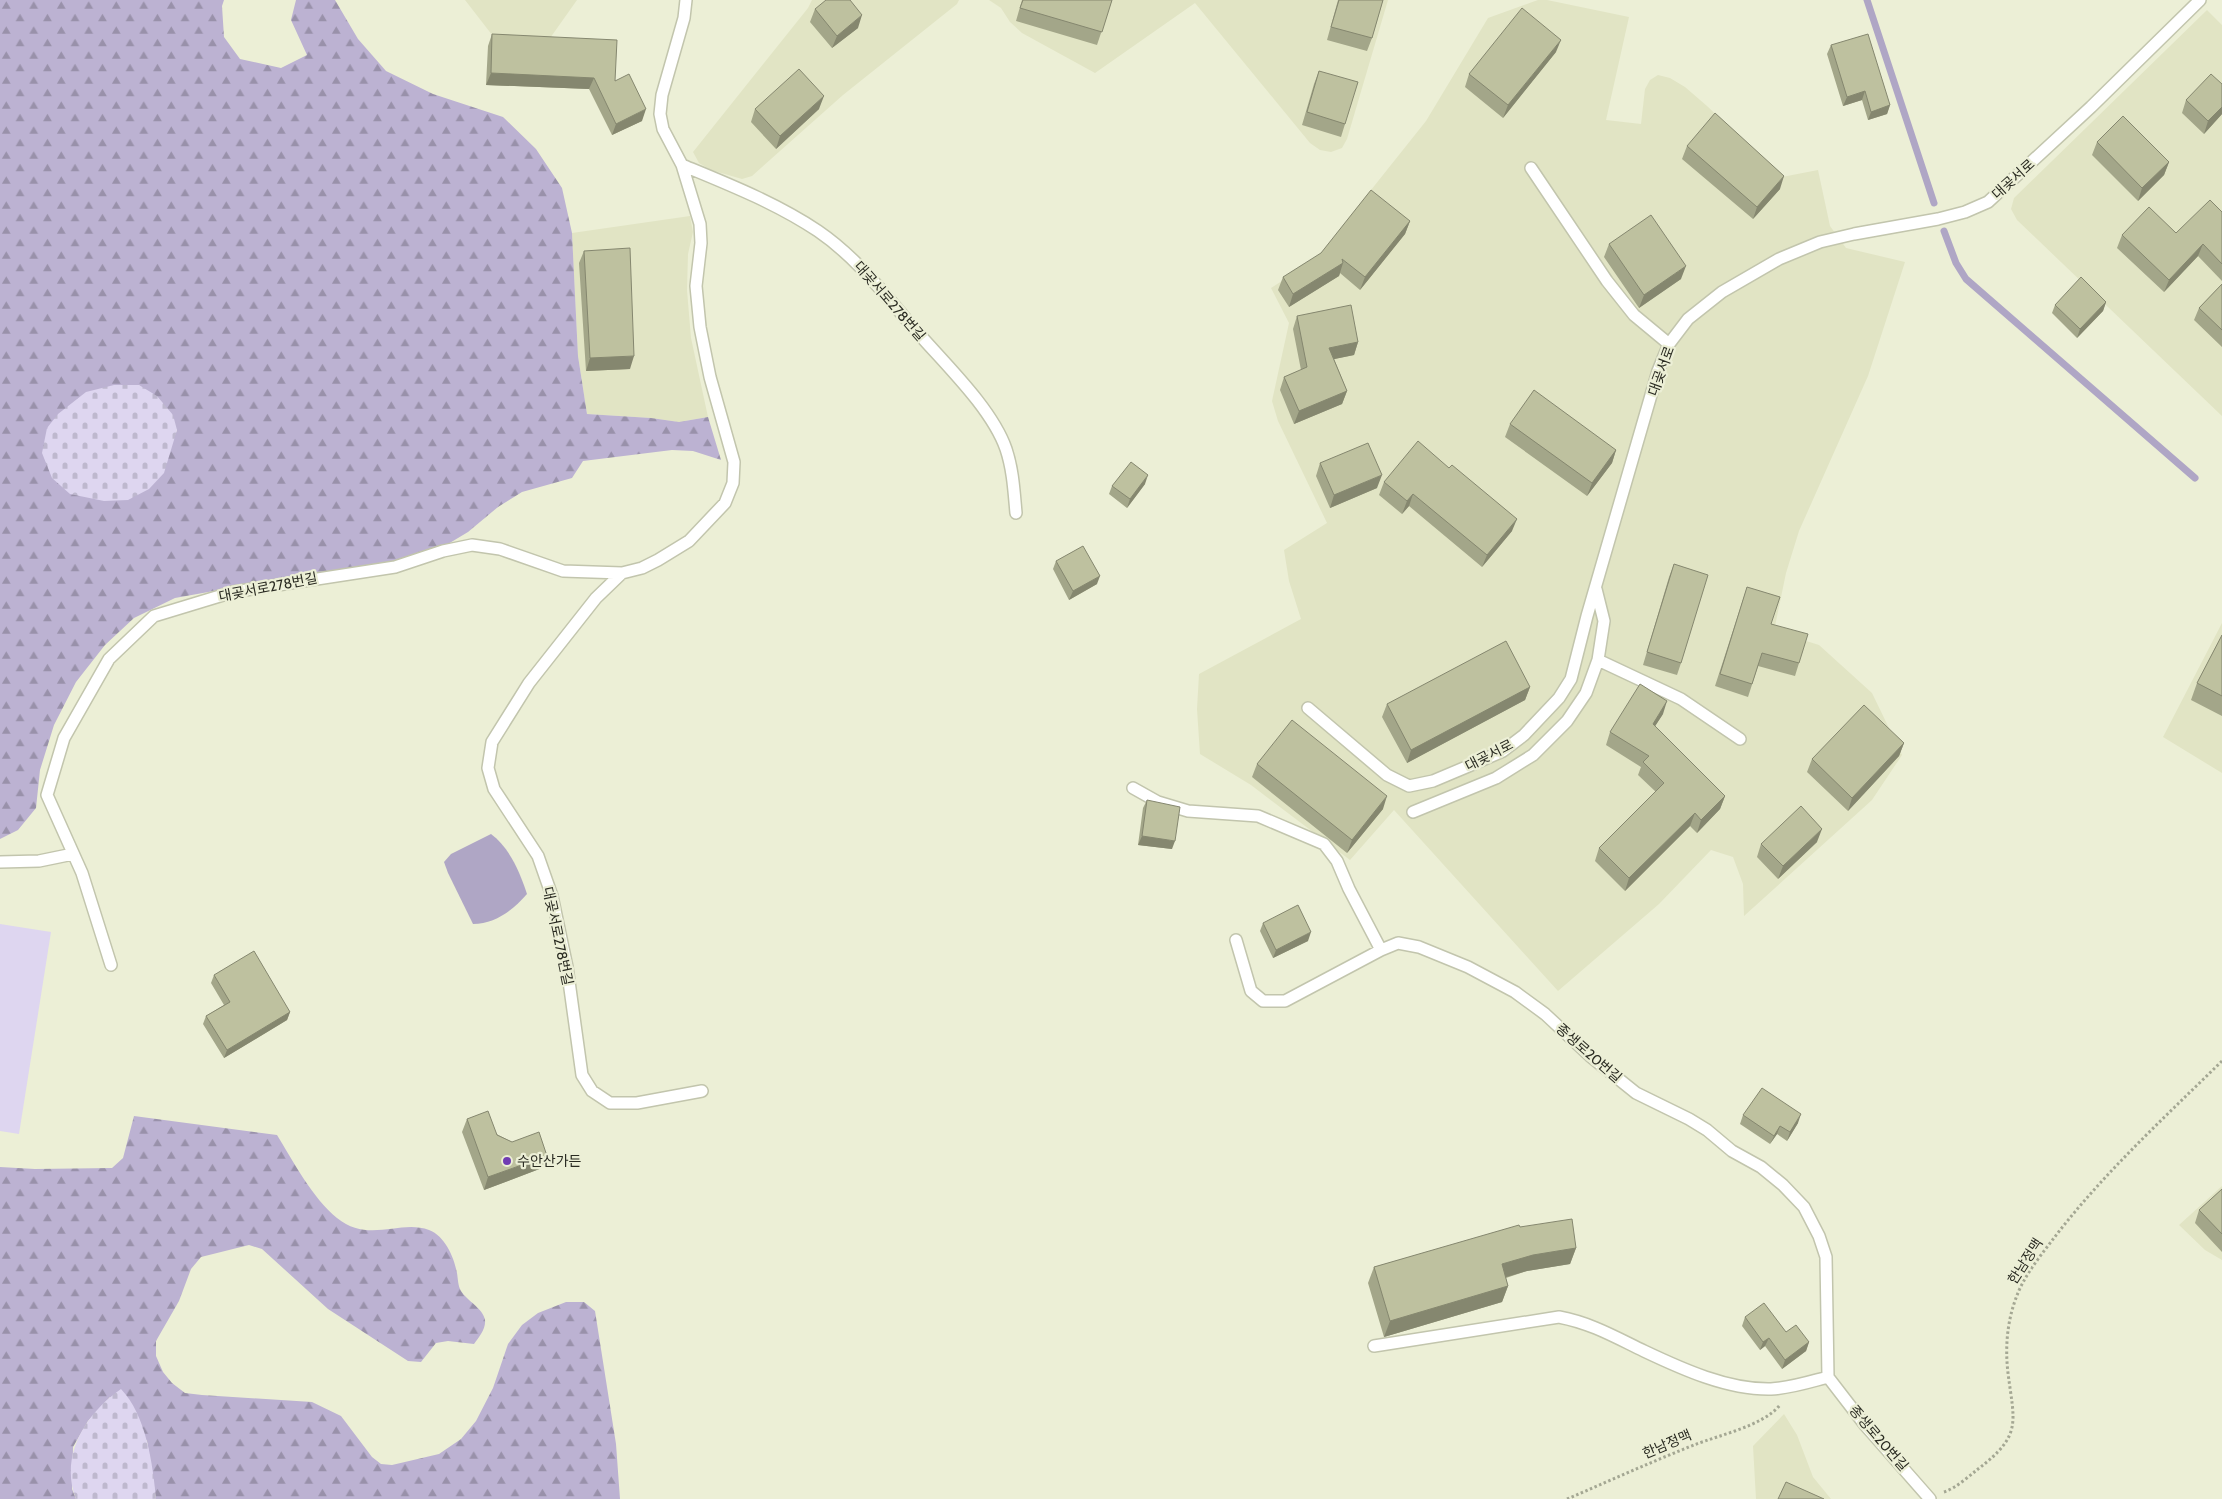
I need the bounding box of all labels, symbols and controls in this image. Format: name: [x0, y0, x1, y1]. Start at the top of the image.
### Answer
street label: 대곶서로: [1988, 155, 2038, 203]
street label: 대곶서로278번길: [850, 257, 930, 345]
street label: 대곶서로: [1644, 344, 1678, 398]
street label: 대곶서로278번길: [217, 569, 319, 605]
street label: 대곶서로: [1462, 735, 1516, 775]
street label: 대곶서로278번길: [539, 885, 577, 987]
street label: 종생로20번길: [1552, 1019, 1626, 1087]
place label: 수안산가든: [517, 1152, 582, 1170]
marker: 수안산가든: [501, 1155, 513, 1167]
street label: 한남정맥: [2003, 1234, 2047, 1288]
street label: 종생로20번길: [1845, 1401, 1913, 1475]
street label: 한남정맥: [1640, 1426, 1694, 1462]

